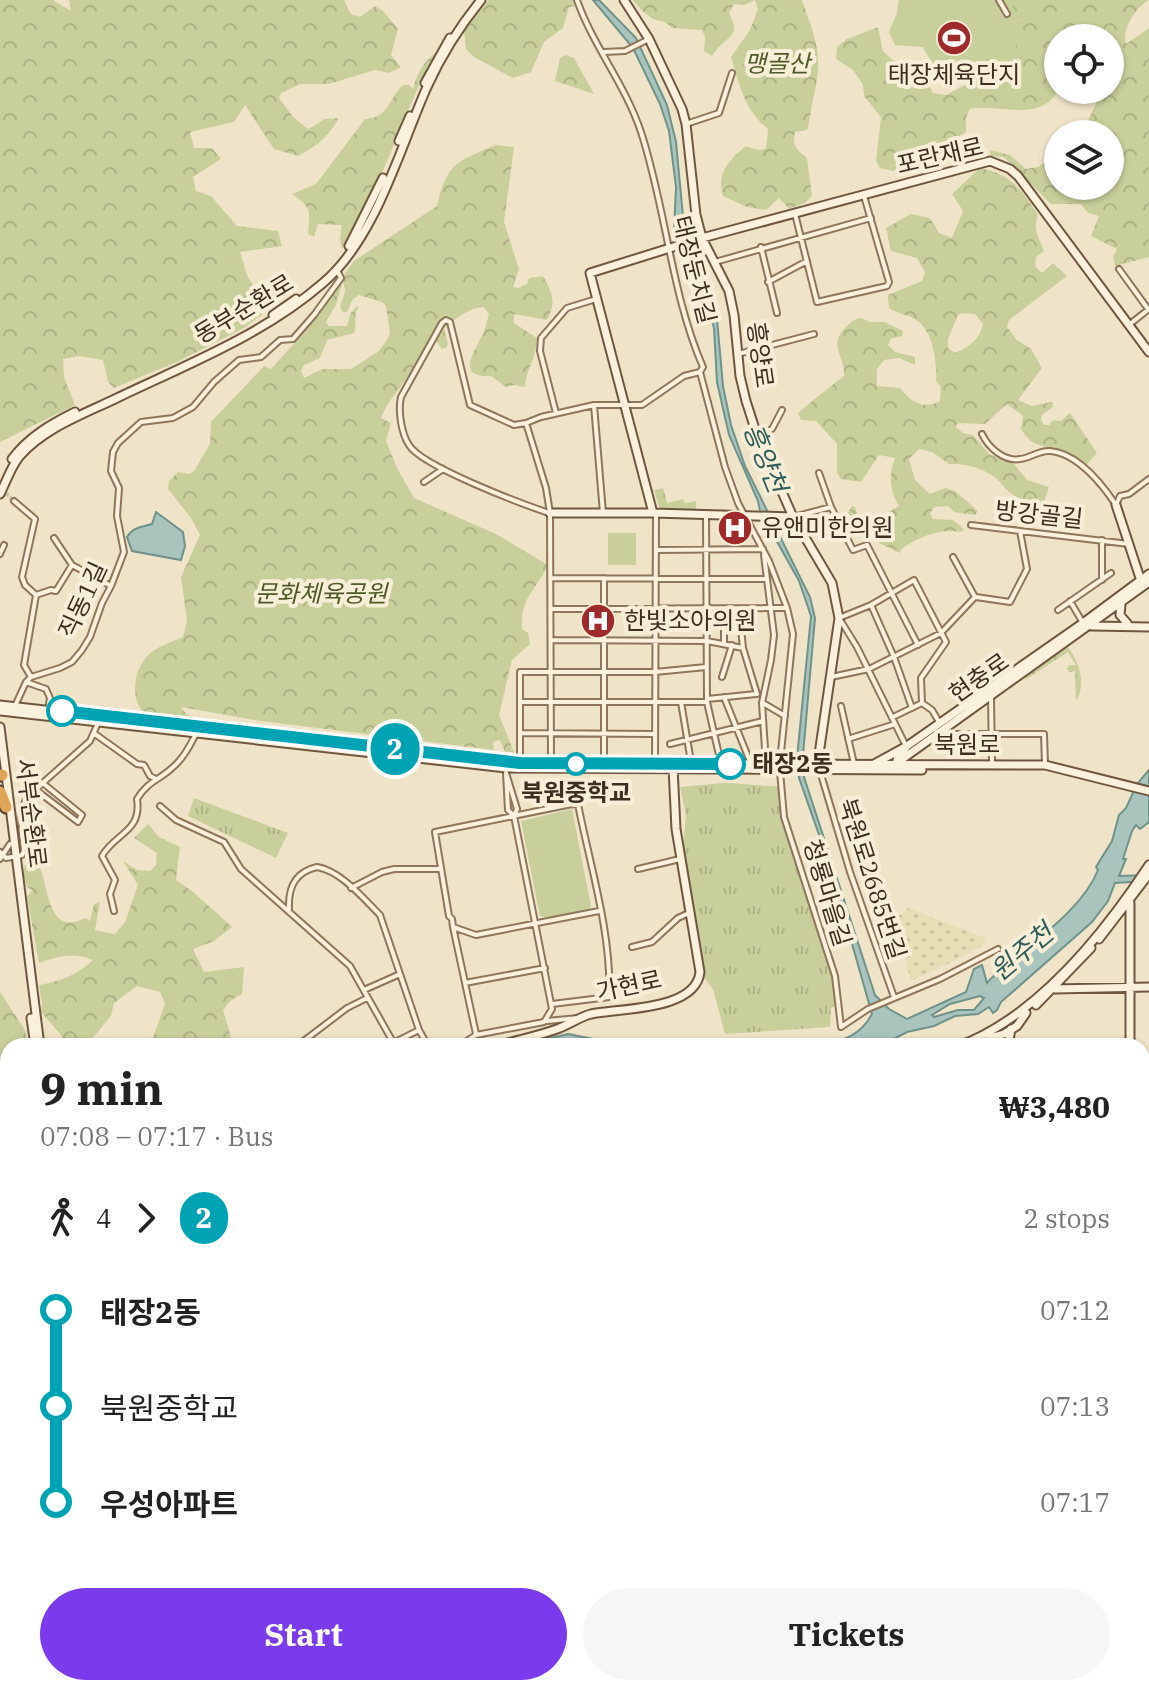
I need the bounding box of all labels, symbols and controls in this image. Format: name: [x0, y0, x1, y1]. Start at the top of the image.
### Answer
sports icon: 태장체육단지: [935, 19, 973, 57]
map controls: [1044, 24, 1124, 200]
button: locate: [1044, 24, 1124, 104]
park label: 맹골산: [744, 47, 813, 79]
place label: 태장체육단지: [888, 58, 1020, 90]
button: layers: [1044, 120, 1124, 200]
street label: 포란재로: [893, 130, 986, 181]
street label: 태장둔치길: [666, 212, 724, 327]
street label: 동부순환로: [188, 266, 299, 350]
street label: 흥양로: [741, 320, 781, 390]
water label: 흥양천: [737, 418, 796, 500]
street label: 방강골길: [994, 493, 1085, 535]
hospital icon: 유앤미한의원: [716, 509, 754, 547]
place label: 유앤미한의원: [761, 511, 893, 543]
street label: 직동1길: [51, 556, 114, 643]
park label: 문화체육공원: [255, 577, 389, 609]
hospital icon: 한빛소아의원: [579, 602, 617, 640]
place label: 한빛소아의원: [624, 604, 756, 636]
street label: 현충로: [942, 645, 1015, 709]
unlabelled marker: [47, 696, 77, 726]
line badge: 2: [369, 723, 421, 775]
street label: 북원로: [934, 728, 1000, 760]
text: 2: [387, 730, 403, 767]
place label: 태장2동: [752, 747, 833, 779]
marker: 태장2동: [715, 749, 745, 779]
marker: 북원중학교: [565, 753, 587, 775]
street label: 서부순환로: [9, 756, 55, 870]
place label: 북원중학교: [521, 776, 631, 808]
street label: 북원로2685번길: [832, 794, 914, 964]
street label: 청룡마을길: [797, 835, 859, 950]
water label: 원주천: [983, 913, 1062, 987]
street label: 가현로: [593, 962, 665, 1008]
text: 9 min: [40, 1060, 163, 1117]
text: ₩3,480: [999, 1087, 1110, 1126]
text: 07:08 – 07:17 · Bus: [40, 1119, 274, 1153]
icon: walk: [40, 1196, 84, 1240]
icon: forward: [124, 1196, 168, 1240]
text: 2: [196, 1199, 212, 1236]
text: 4: [96, 1201, 112, 1235]
text: 2 stops: [1023, 1201, 1110, 1235]
text: 태장2동: [100, 1292, 201, 1331]
text: 07:12: [1040, 1293, 1110, 1327]
text: 북원중학교: [100, 1388, 238, 1427]
text: 07:13: [1040, 1389, 1110, 1423]
text: 우성아파트: [100, 1484, 238, 1523]
text: 07:17: [1040, 1485, 1110, 1519]
button: Start: [40, 1588, 567, 1680]
button: Tickets: [583, 1588, 1110, 1680]

